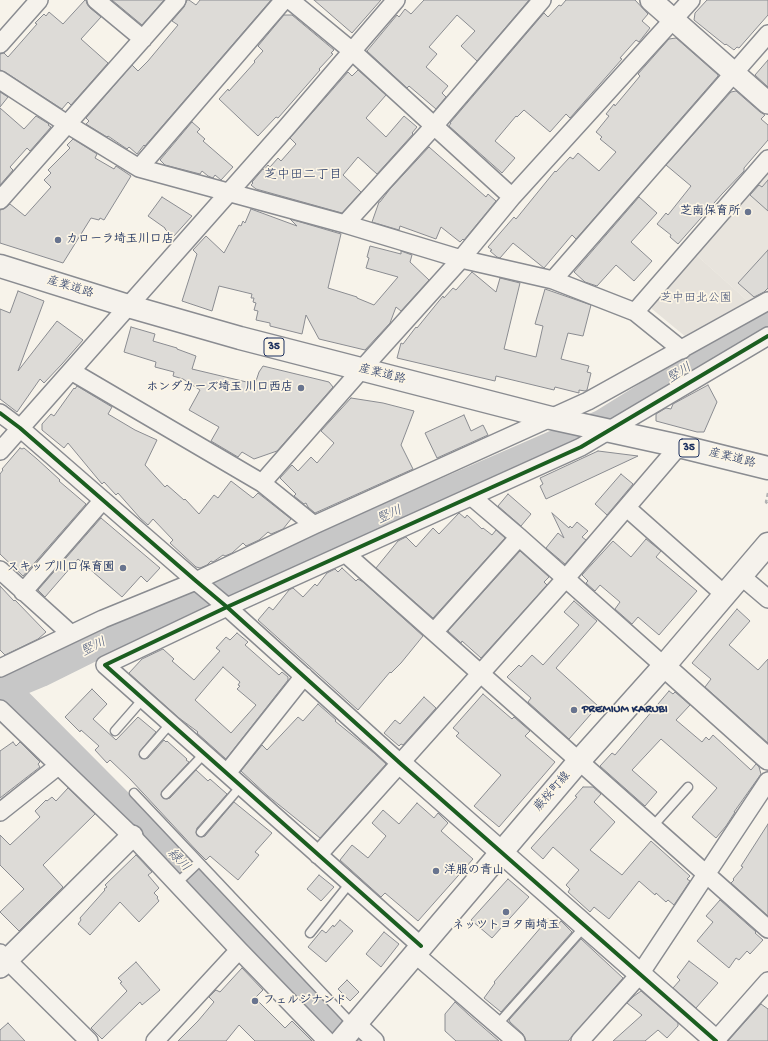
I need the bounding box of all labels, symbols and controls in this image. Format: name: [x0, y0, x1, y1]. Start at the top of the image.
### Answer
district label: 芝中田二丁目: [264, 168, 342, 184]
place label: 芝南保育所: [680, 205, 740, 219]
marker: 芝南保育所: [743, 207, 753, 217]
place label: カローラ埼玉川口店: [66, 233, 174, 247]
marker: カローラ埼玉川口店: [53, 235, 63, 245]
street label: 産業道路: [45, 274, 95, 302]
park label: 芝中田北公園: [660, 292, 732, 306]
road number: 35: [264, 338, 284, 356]
water label: 竪川: [665, 360, 695, 388]
street label: 産業道路: [357, 362, 407, 388]
place label: ホンダカーズ埼玉 川口西店: [146, 381, 293, 395]
marker: ホンダカーズ埼玉 川口西店: [296, 383, 306, 393]
road number: 35: [679, 439, 699, 457]
street label: 産業道路: [707, 446, 757, 472]
water label: 竪川: [375, 504, 405, 528]
place label: スキップ川口保育園: [7, 561, 115, 575]
marker: スキップ川口保育園: [118, 563, 128, 573]
water label: 竪川: [79, 635, 109, 661]
place label: PREMIUM KARUBI: [582, 703, 668, 717]
marker: PREMIUM KARUBI: [569, 705, 579, 715]
street label: 蕨桜町線: [532, 769, 574, 815]
water label: 緑川: [163, 846, 193, 876]
place label: 洋服の青山: [444, 864, 504, 878]
marker: 洋服の青山: [431, 866, 441, 876]
marker: ネッツトヨタ南埼玉: [501, 907, 511, 917]
place label: ネッツトヨタ南埼玉: [452, 919, 560, 933]
place label: フェルジナンド: [263, 994, 347, 1008]
marker: フェルジナンド: [250, 996, 260, 1006]

